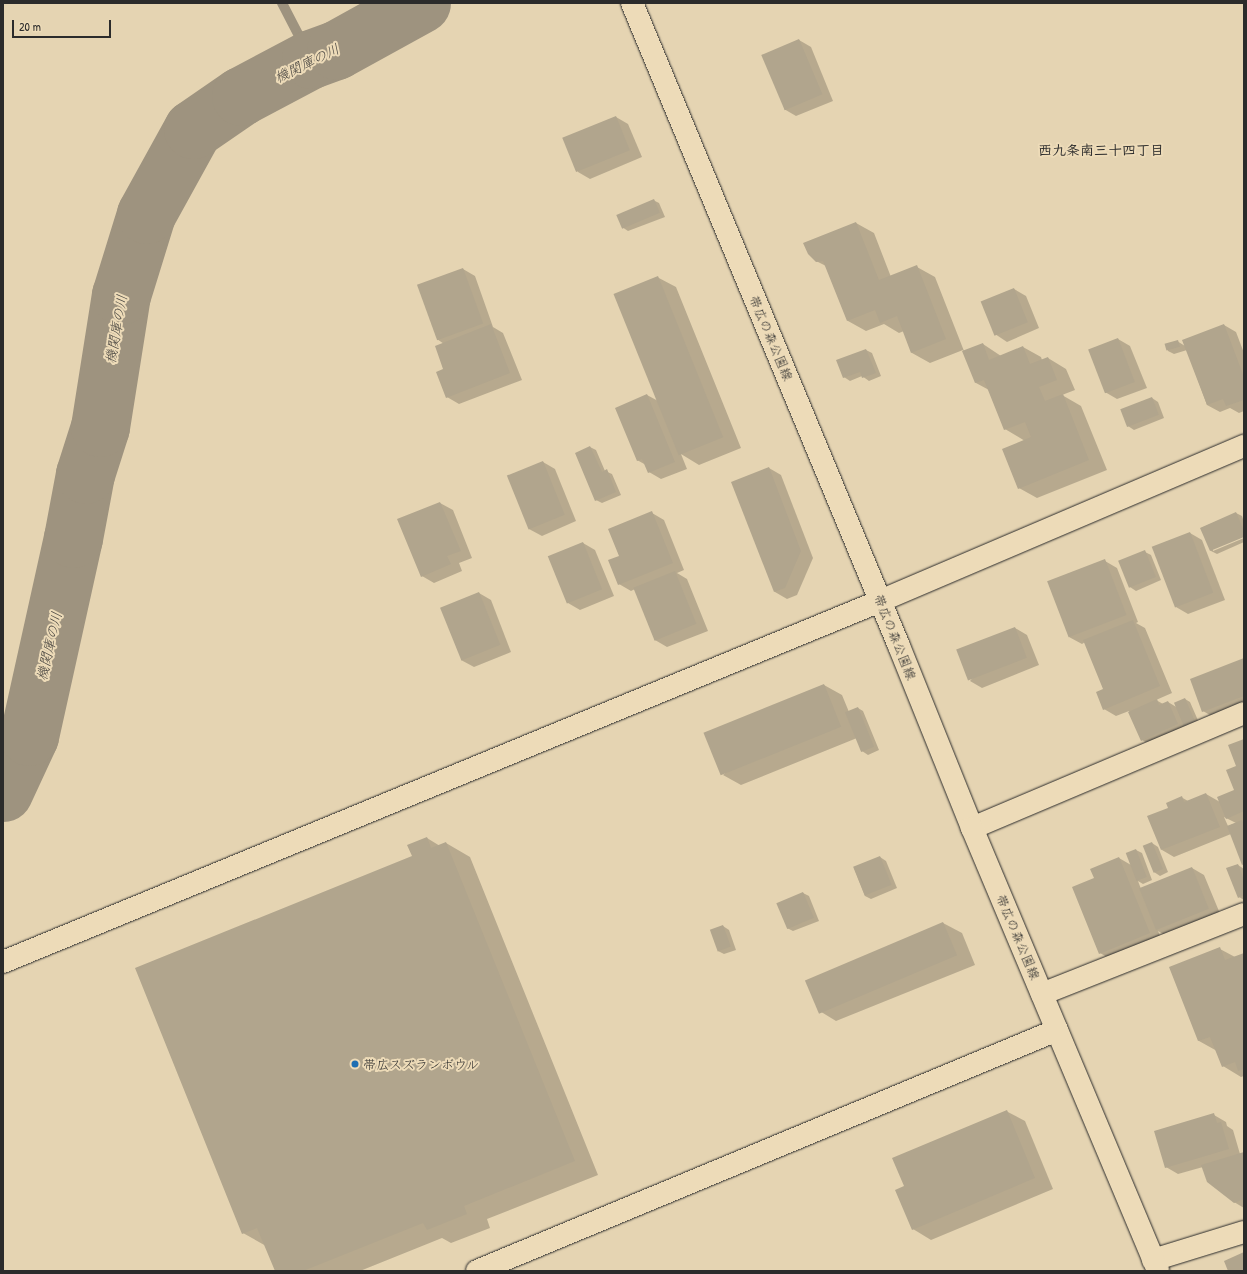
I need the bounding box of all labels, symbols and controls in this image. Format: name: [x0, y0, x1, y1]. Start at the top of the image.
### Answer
scale bar: [14, 12, 113, 38]
text: 20 m: [19, 18, 41, 35]
water label: 機関庫の川: [272, 40, 342, 86]
district label: 西九条南三十四丁目: [1038, 142, 1164, 158]
water label: 機関庫の川: [102, 293, 130, 365]
street label: 帯広の森公園線: [746, 293, 796, 383]
street label: 帯広の森公園線: [871, 592, 919, 682]
water label: 機関庫の川: [33, 610, 65, 682]
street label: 帯広の森公園線: [993, 892, 1043, 982]
place label: 帯広スズランボウル: [363, 1056, 480, 1072]
marker: 帯広スズランボウル: [350, 1059, 360, 1069]

